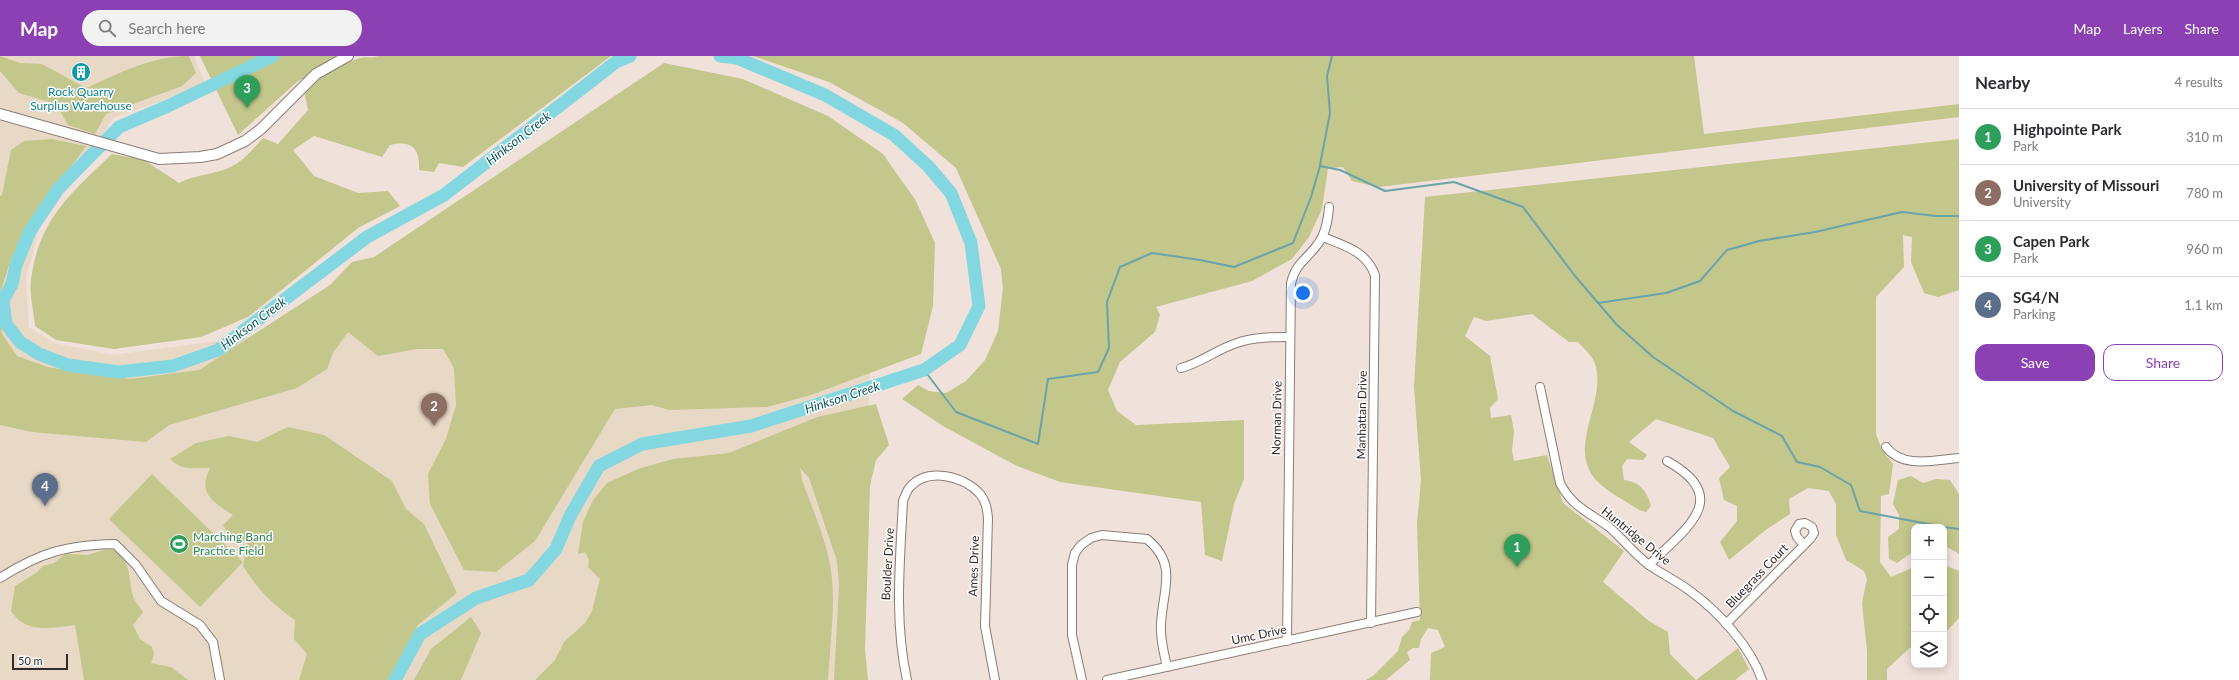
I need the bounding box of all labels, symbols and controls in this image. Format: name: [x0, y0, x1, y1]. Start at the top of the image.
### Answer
search box: [82, 10, 362, 46]
text: Map: [20, 17, 58, 40]
icon: search: [96, 17, 118, 39]
text: Search here: [128, 19, 206, 37]
text: Map: [2073, 20, 2101, 37]
text: Layers: [2123, 20, 2163, 37]
text: Share: [2185, 20, 2219, 37]
building icon: Rock Quarry Surplus Warehouse: [70, 61, 92, 83]
text: Nearby: [1975, 72, 2030, 93]
text: 4 results: [2175, 74, 2223, 90]
pin: 3: [234, 75, 260, 108]
place label: Rock Quarry Surplus Warehouse: [30, 84, 132, 113]
water label: Hinkson Creek: [482, 107, 554, 168]
text: Highpointe Park: [2013, 120, 2121, 138]
text: 1: [1984, 129, 1992, 145]
text: 310 m: [2186, 129, 2223, 145]
text: Park: [2013, 138, 2038, 154]
text: University of Missouri: [2013, 176, 2159, 194]
text: 2: [1984, 185, 1992, 201]
text: 780 m: [2186, 185, 2223, 201]
text: University: [2013, 194, 2071, 210]
text: Capen Park: [2013, 232, 2089, 250]
text: 3: [1984, 241, 1992, 257]
text: 960 m: [2186, 241, 2223, 257]
text: Park: [2013, 250, 2038, 266]
your location: [1293, 283, 1313, 303]
text: SG4/N: [2013, 288, 2059, 306]
water label: Hinkson Creek: [217, 293, 290, 353]
text: 4: [1984, 297, 1992, 313]
text: 1.1 km: [2184, 297, 2223, 313]
text: Parking: [2013, 306, 2056, 322]
button: Save: [1975, 344, 2095, 381]
button: Share: [2103, 344, 2223, 381]
street label: Manhattan Drive: [1353, 370, 1370, 459]
water label: Hinkson Creek: [802, 377, 882, 417]
street label: Norman Drive: [1268, 381, 1285, 455]
pin: 2: [421, 393, 447, 426]
pin: 4: [32, 473, 58, 506]
street label: Huntridge Drive: [1599, 503, 1674, 568]
map controls: [1911, 524, 1947, 668]
button: +: [1911, 524, 1947, 560]
street label: Boulder Drive: [878, 527, 897, 601]
place label: Marching Band Practice Field: [193, 529, 272, 558]
sports icon: Marching Band Practice Field: [168, 533, 190, 555]
pin: 1: [1504, 534, 1530, 567]
street label: Ames Drive: [965, 535, 982, 597]
street label: Bluegrass Court: [1722, 540, 1792, 611]
button: −: [1911, 560, 1947, 596]
button: locate: [1911, 596, 1947, 632]
street label: Umc Drive: [1230, 621, 1288, 648]
button: layers: [1911, 632, 1947, 668]
scale bar: [12, 652, 68, 671]
text: 50 m: [18, 654, 43, 667]

